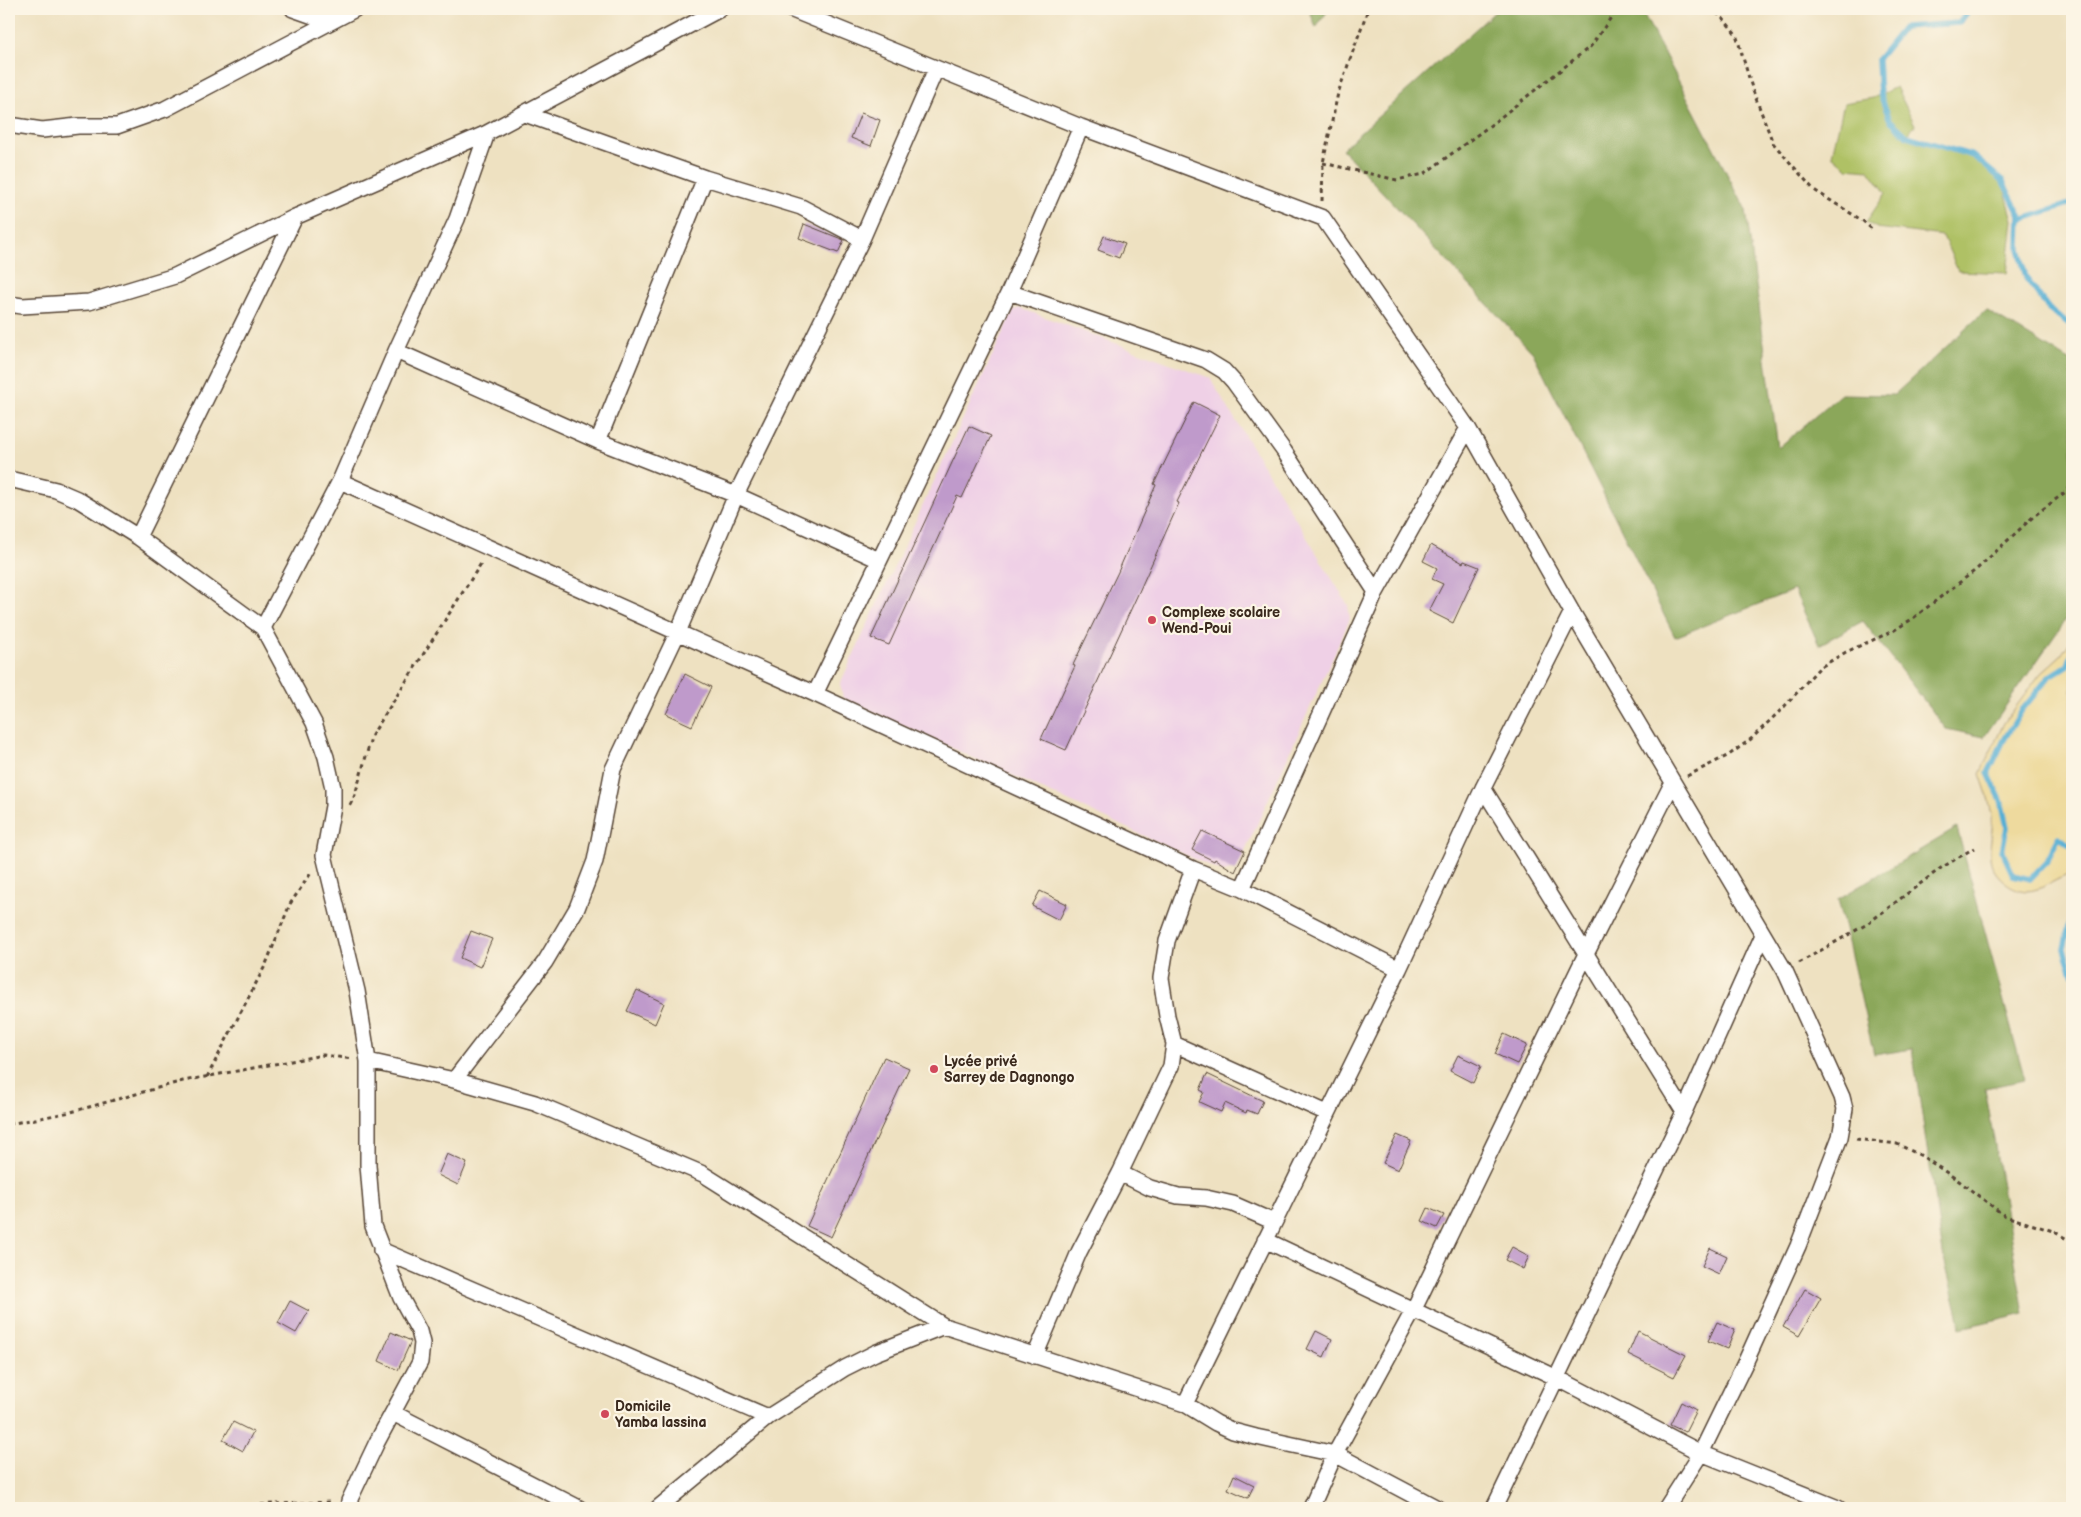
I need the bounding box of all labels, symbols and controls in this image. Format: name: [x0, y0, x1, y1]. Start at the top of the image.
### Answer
place label: Complexe scolaire Wend-Poui: [1162, 604, 1280, 637]
marker: Complexe scolaire Wend-Poui: [1146, 614, 1158, 626]
place label: Lycée privé Sarrey de Dagnongo: [944, 1053, 1074, 1086]
marker: Lycée privé Sarrey de Dagnongo: [928, 1063, 940, 1075]
place label: Domicile Yamba lassina: [615, 1398, 706, 1431]
marker: Domicile Yamba lassina: [599, 1408, 611, 1420]

